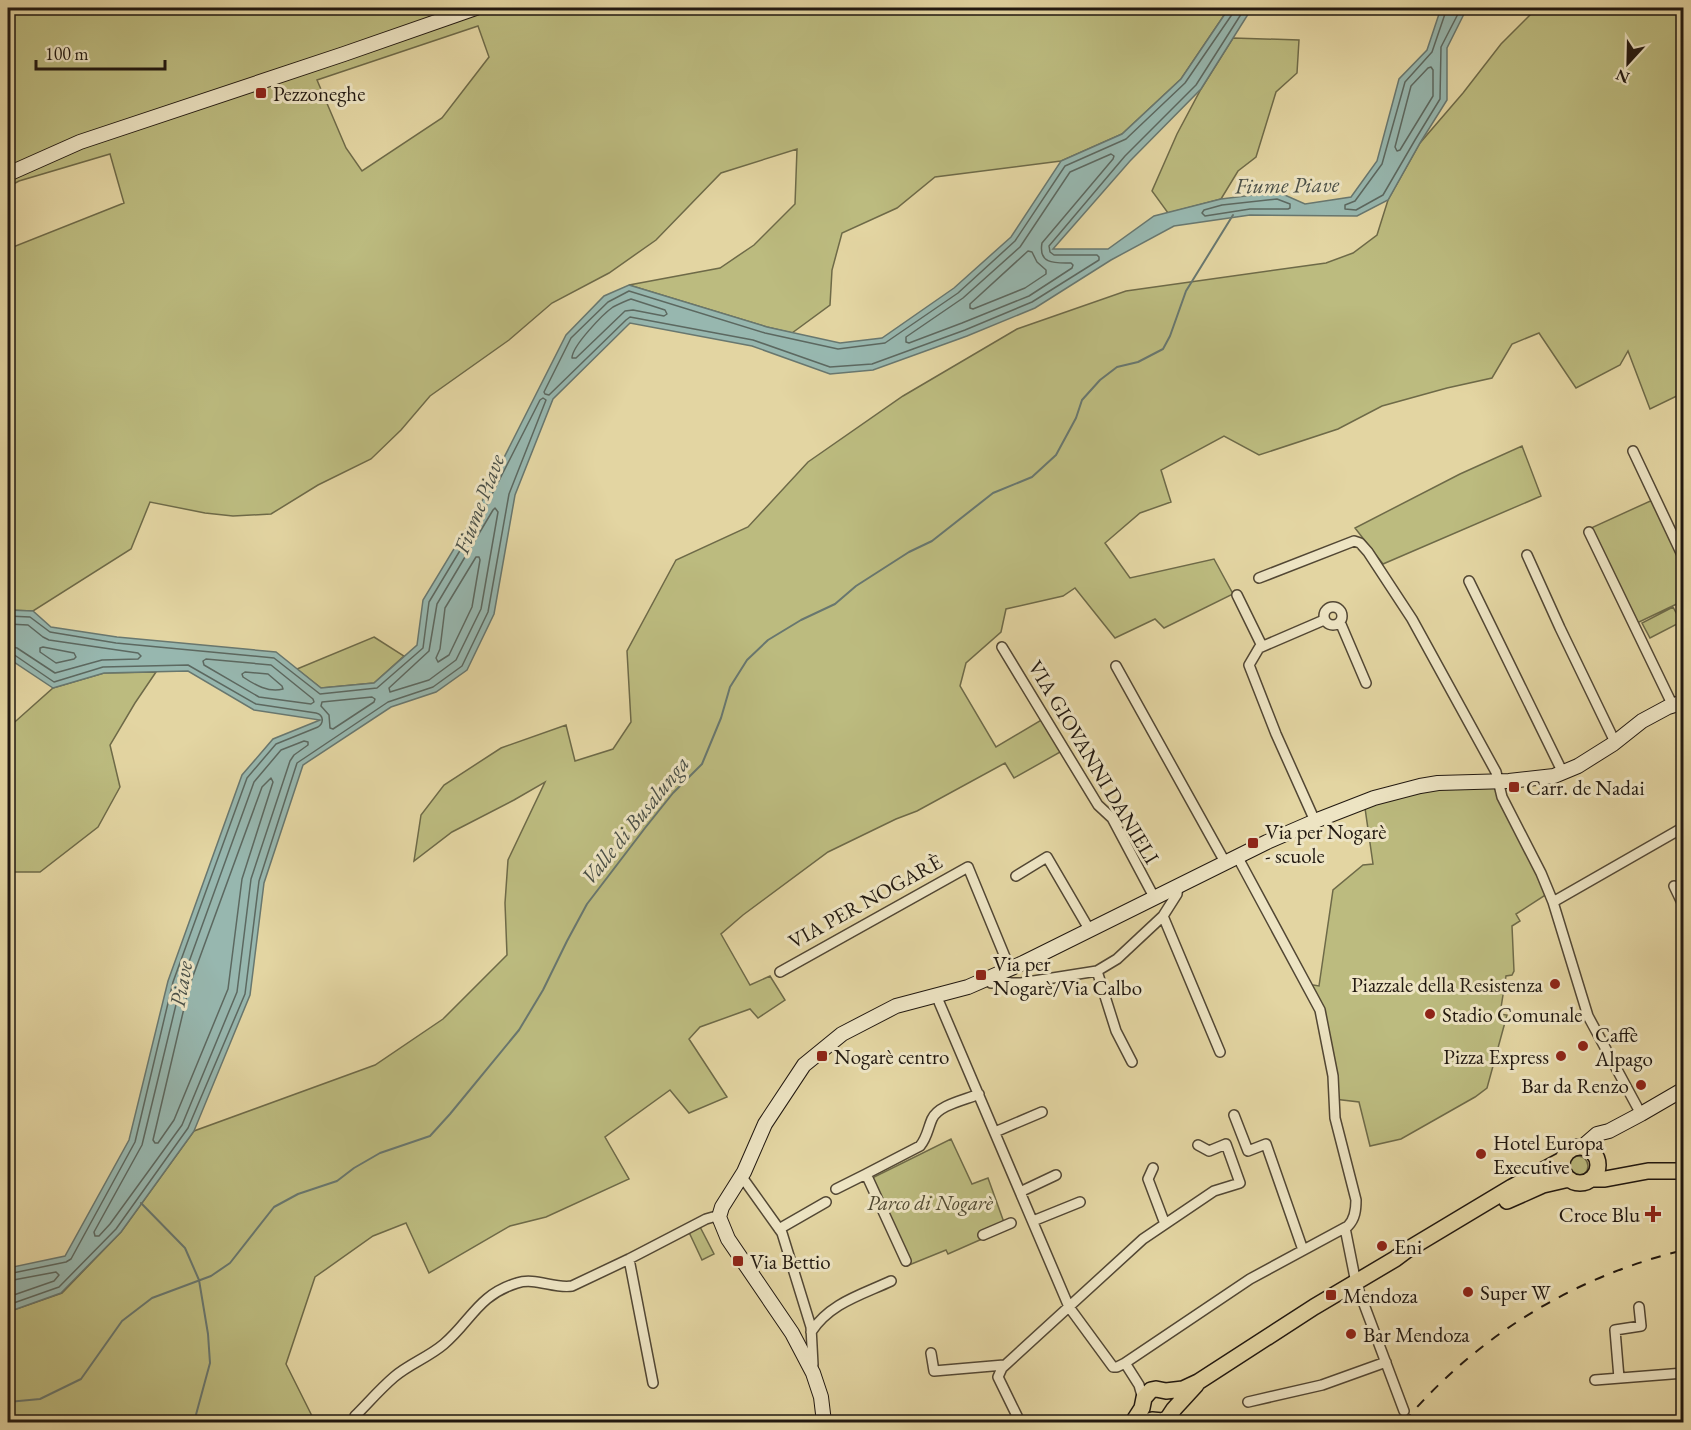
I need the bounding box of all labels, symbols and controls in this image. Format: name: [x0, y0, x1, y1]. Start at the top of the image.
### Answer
scale bar: [36, 33, 165, 71]
north arrow: [1598, 33, 1658, 93]
text: 100 m: [45, 42, 89, 65]
text: N: [1613, 64, 1633, 89]
place label: Pezzoneghe: [273, 80, 365, 107]
marker: Pezzoneghe: [254, 86, 268, 100]
water label: Fiume Piave: [1234, 170, 1340, 200]
water label: Fiume Piave: [446, 450, 511, 559]
street label: VIA GIOVANNI DANIELI: [1022, 655, 1166, 869]
water label: Valle di Busalunga: [574, 750, 696, 890]
place label: Carr. de Nadai: [1526, 774, 1645, 801]
marker: Carr. de Nadai: [1507, 780, 1521, 794]
place label: Via per Nogarè - scuole: [1265, 818, 1386, 869]
marker: Via per Nogarè - scuole: [1246, 836, 1260, 850]
street label: VIA PER NOGARÈ: [783, 847, 947, 954]
place label: Via per Nogarè/Via Calbo: [993, 950, 1142, 1001]
water label: Piave: [163, 958, 199, 1009]
marker: Via per Nogarè/Via Calbo: [974, 968, 988, 982]
place label: Piazzale della Resistenza: [1351, 971, 1544, 998]
marker: Piazzale della Resistenza: [1548, 977, 1562, 991]
place label: Stadio Comunale: [1442, 1001, 1583, 1028]
marker: Stadio Comunale: [1423, 1007, 1437, 1021]
place label: Caffè Alpago: [1594, 1021, 1653, 1072]
marker: Caffè Alpago: [1576, 1039, 1590, 1053]
place label: Nogarè centro: [834, 1043, 949, 1070]
place label: Pizza Express: [1443, 1043, 1549, 1070]
marker: Nogarè centro: [815, 1049, 829, 1063]
marker: Pizza Express: [1554, 1049, 1568, 1063]
place label: Bar da Renzo: [1521, 1072, 1629, 1099]
marker: Bar da Renzo: [1634, 1078, 1648, 1092]
place label: Hotel Europa Executive: [1493, 1129, 1604, 1180]
marker: Hotel Europa Executive: [1474, 1147, 1488, 1161]
park label: Parco di Nogarè: [867, 1189, 994, 1216]
place label: Croce Blu: [1559, 1201, 1640, 1228]
marker: Croce Blu: [1644, 1205, 1662, 1223]
place label: Eni: [1394, 1233, 1422, 1260]
marker: Eni: [1375, 1239, 1389, 1253]
place label: Via Bettio: [750, 1248, 831, 1275]
marker: Via Bettio: [731, 1254, 745, 1268]
place label: Super W: [1480, 1279, 1551, 1306]
place label: Mendoza: [1343, 1282, 1418, 1309]
marker: Super W: [1461, 1285, 1475, 1299]
marker: Mendoza: [1324, 1288, 1338, 1302]
place label: Bar Mendoza: [1363, 1321, 1470, 1348]
marker: Bar Mendoza: [1344, 1327, 1358, 1341]

